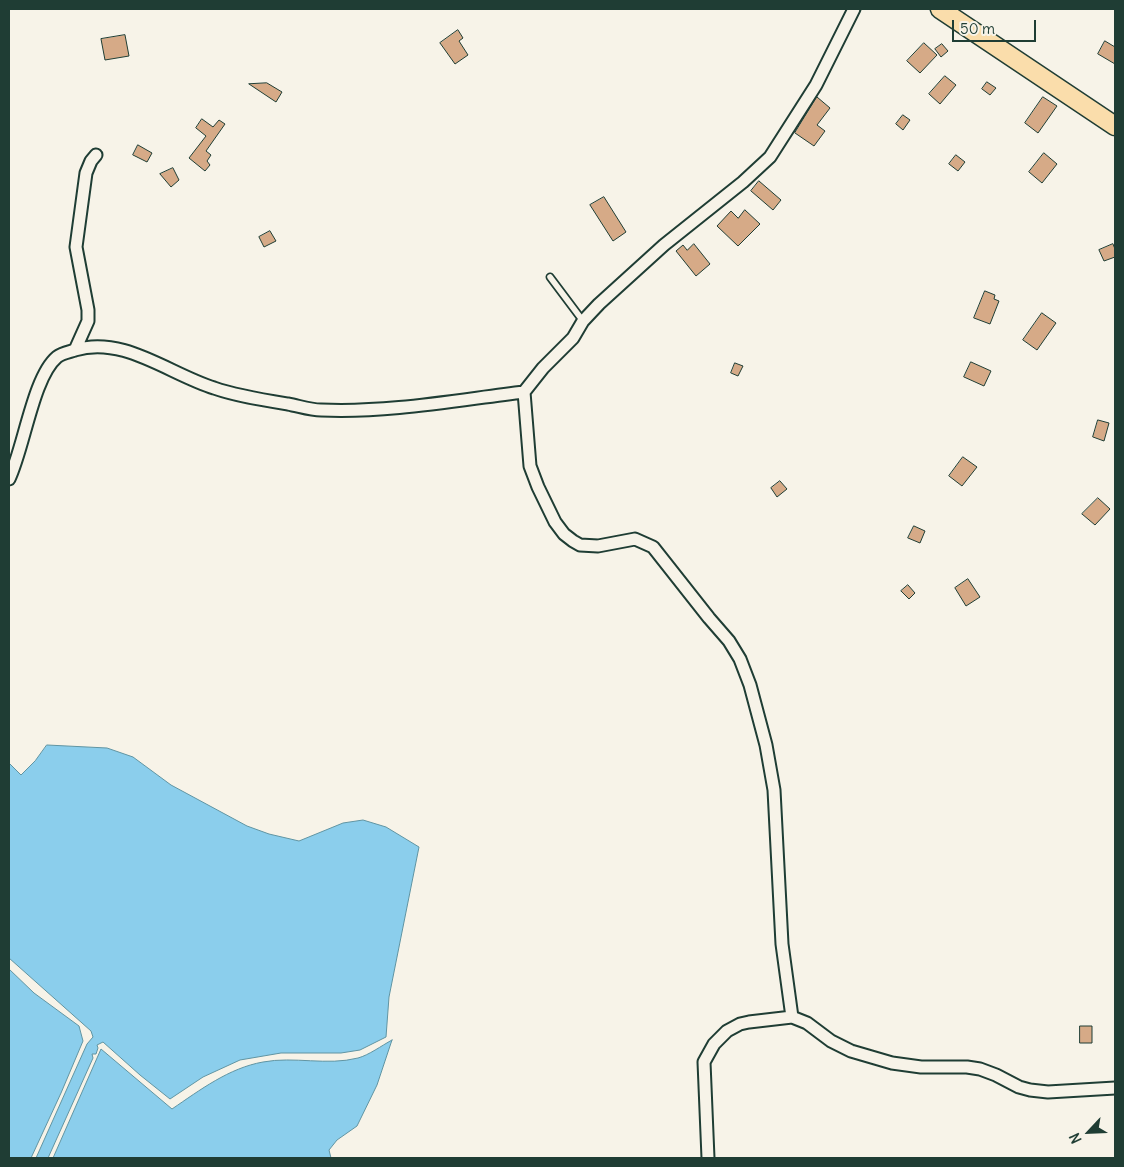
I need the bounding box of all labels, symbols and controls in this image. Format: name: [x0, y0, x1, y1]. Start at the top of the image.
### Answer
scale bar: [954, 10, 1038, 42]
text: 50 m: [960, 19, 995, 38]
north arrow: [1064, 1107, 1114, 1157]
text: N: [1065, 1130, 1086, 1147]

